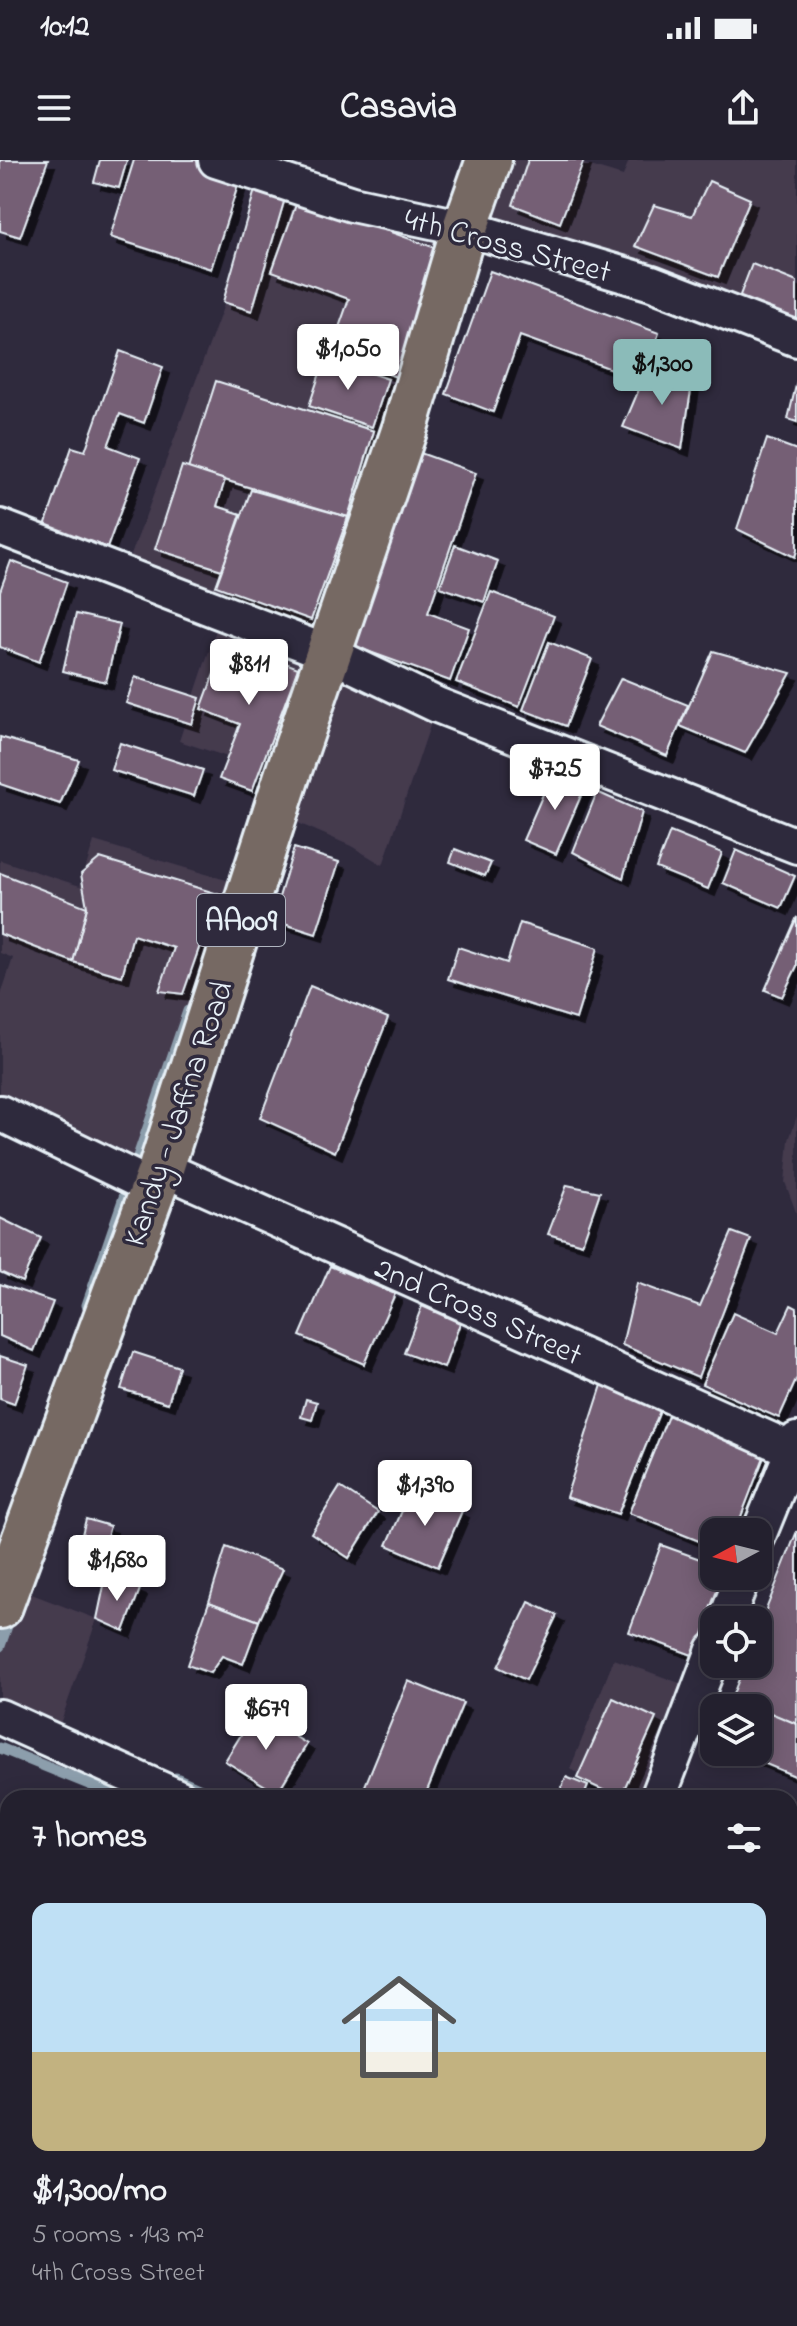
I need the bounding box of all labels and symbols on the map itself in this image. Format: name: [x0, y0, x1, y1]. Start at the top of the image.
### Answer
street label: 4th Cross Street: [398, 197, 616, 298]
pin: $1,050: [283, 324, 413, 392]
pin: $1,300: [597, 339, 727, 407]
pin: $811: [202, 639, 296, 707]
pin: $725: [508, 744, 602, 812]
road number: AA009: [197, 894, 285, 946]
street label: Kandy - Jaffna Road: [113, 975, 248, 1253]
street label: 2nd Cross Street: [366, 1246, 589, 1380]
pin: $1,390: [360, 1460, 490, 1528]
north arrow: [700, 1518, 772, 1590]
pin: $1,680: [52, 1535, 182, 1603]
pin: $679: [219, 1684, 313, 1752]

